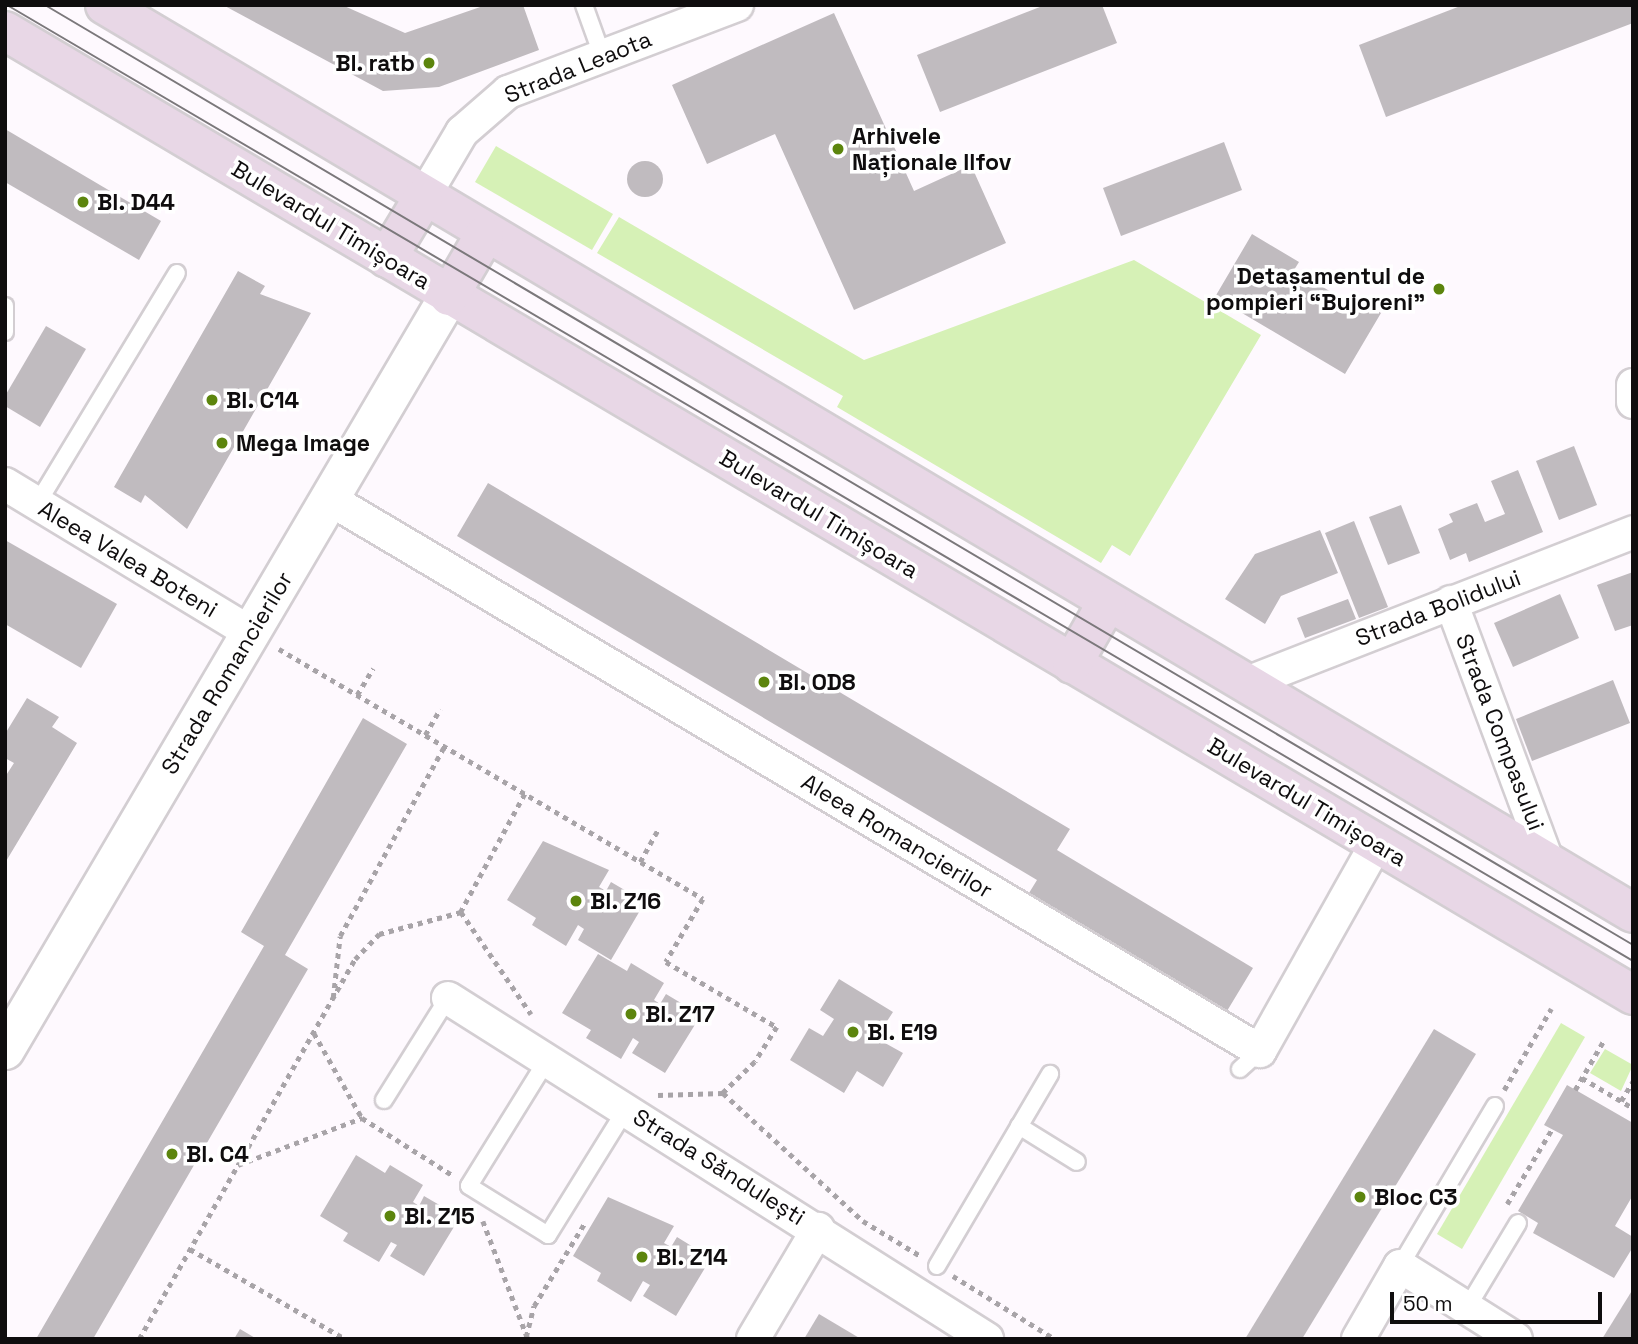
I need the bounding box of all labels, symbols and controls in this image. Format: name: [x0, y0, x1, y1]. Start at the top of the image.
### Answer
street label: Strada Leaota: [500, 25, 656, 109]
place label: Bl. ratb: [334, 49, 415, 77]
marker: Bl. ratb: [421, 55, 437, 71]
place label: Arhivele Naționale Ilfov: [852, 122, 1011, 176]
marker: Arhivele Naționale Ilfov: [830, 141, 846, 157]
street label: Bulevardul Timișoara: [226, 155, 436, 295]
place label: Bl. D44: [97, 188, 176, 216]
marker: Bl. D44: [75, 194, 91, 210]
place label: Detașamentul de pompieri “Bujoreni”: [1206, 262, 1425, 316]
marker: Detașamentul de pompieri “Bujoreni”: [1431, 281, 1447, 297]
place label: Bl. C14: [226, 386, 300, 414]
marker: Bl. C14: [204, 392, 220, 408]
place label: Mega Image: [236, 429, 370, 457]
marker: Mega Image: [214, 435, 230, 451]
street label: Bulevardul Timișoara: [714, 444, 924, 584]
street label: Aleea Valea Boteni: [33, 495, 223, 623]
street label: Strada Bolidului: [1351, 564, 1525, 652]
street label: Strada Romancierilor: [156, 567, 298, 779]
street label: Strada Compasului: [1450, 630, 1550, 834]
place label: Bl. OD8: [778, 668, 856, 696]
marker: Bl. OD8: [756, 674, 772, 690]
street label: Bulevardul Timișoara: [1202, 732, 1412, 872]
street label: Aleea Romancierilor: [796, 768, 998, 904]
place label: Bl. Z16: [590, 887, 662, 915]
marker: Bl. Z16: [568, 893, 584, 909]
place label: Bl. Z17: [645, 1000, 715, 1028]
marker: Bl. Z17: [623, 1006, 639, 1022]
place label: Bl. E19: [867, 1018, 938, 1046]
marker: Bl. E19: [845, 1024, 861, 1040]
street label: Strada Săndulești: [628, 1103, 810, 1231]
place label: Bl. C4: [186, 1140, 250, 1168]
marker: Bl. C4: [164, 1146, 180, 1162]
place label: Bloc C3: [1374, 1183, 1458, 1211]
marker: Bloc C3: [1352, 1189, 1368, 1205]
place label: Bl. Z15: [404, 1202, 476, 1230]
marker: Bl. Z15: [382, 1208, 398, 1224]
place label: Bl. Z14: [656, 1243, 728, 1271]
marker: Bl. Z14: [634, 1249, 650, 1265]
scale bar: [1393, 1278, 1605, 1322]
text: 50 m: [1403, 1290, 1453, 1317]

